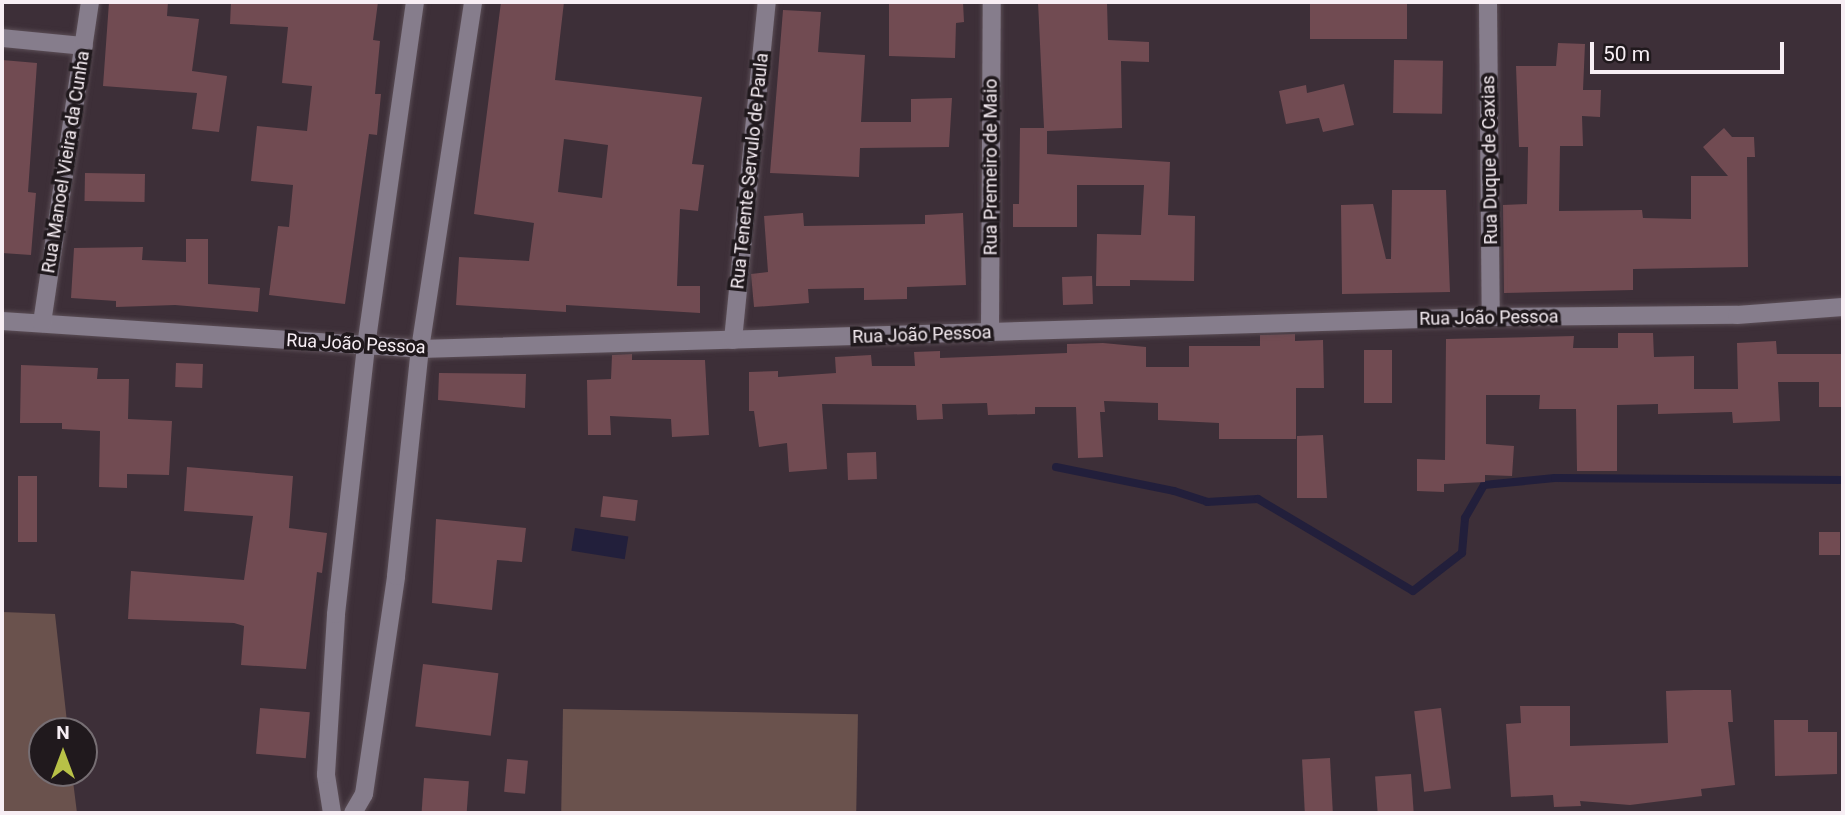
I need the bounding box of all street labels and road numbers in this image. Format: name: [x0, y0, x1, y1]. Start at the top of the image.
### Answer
street label: Rua Manoel Vieira da Cunha: [38, 49, 94, 275]
street label: Rua Tenente Servulo de Paula: [727, 52, 773, 290]
street label: Rua Duque de Caxias: [1478, 75, 1502, 245]
street label: Rua Premeiro de Maio: [980, 79, 1002, 255]
street label: Rua João Pessoa: [1419, 306, 1559, 330]
street label: Rua João Pessoa: [852, 322, 992, 348]
street label: Rua João Pessoa: [286, 330, 426, 358]

